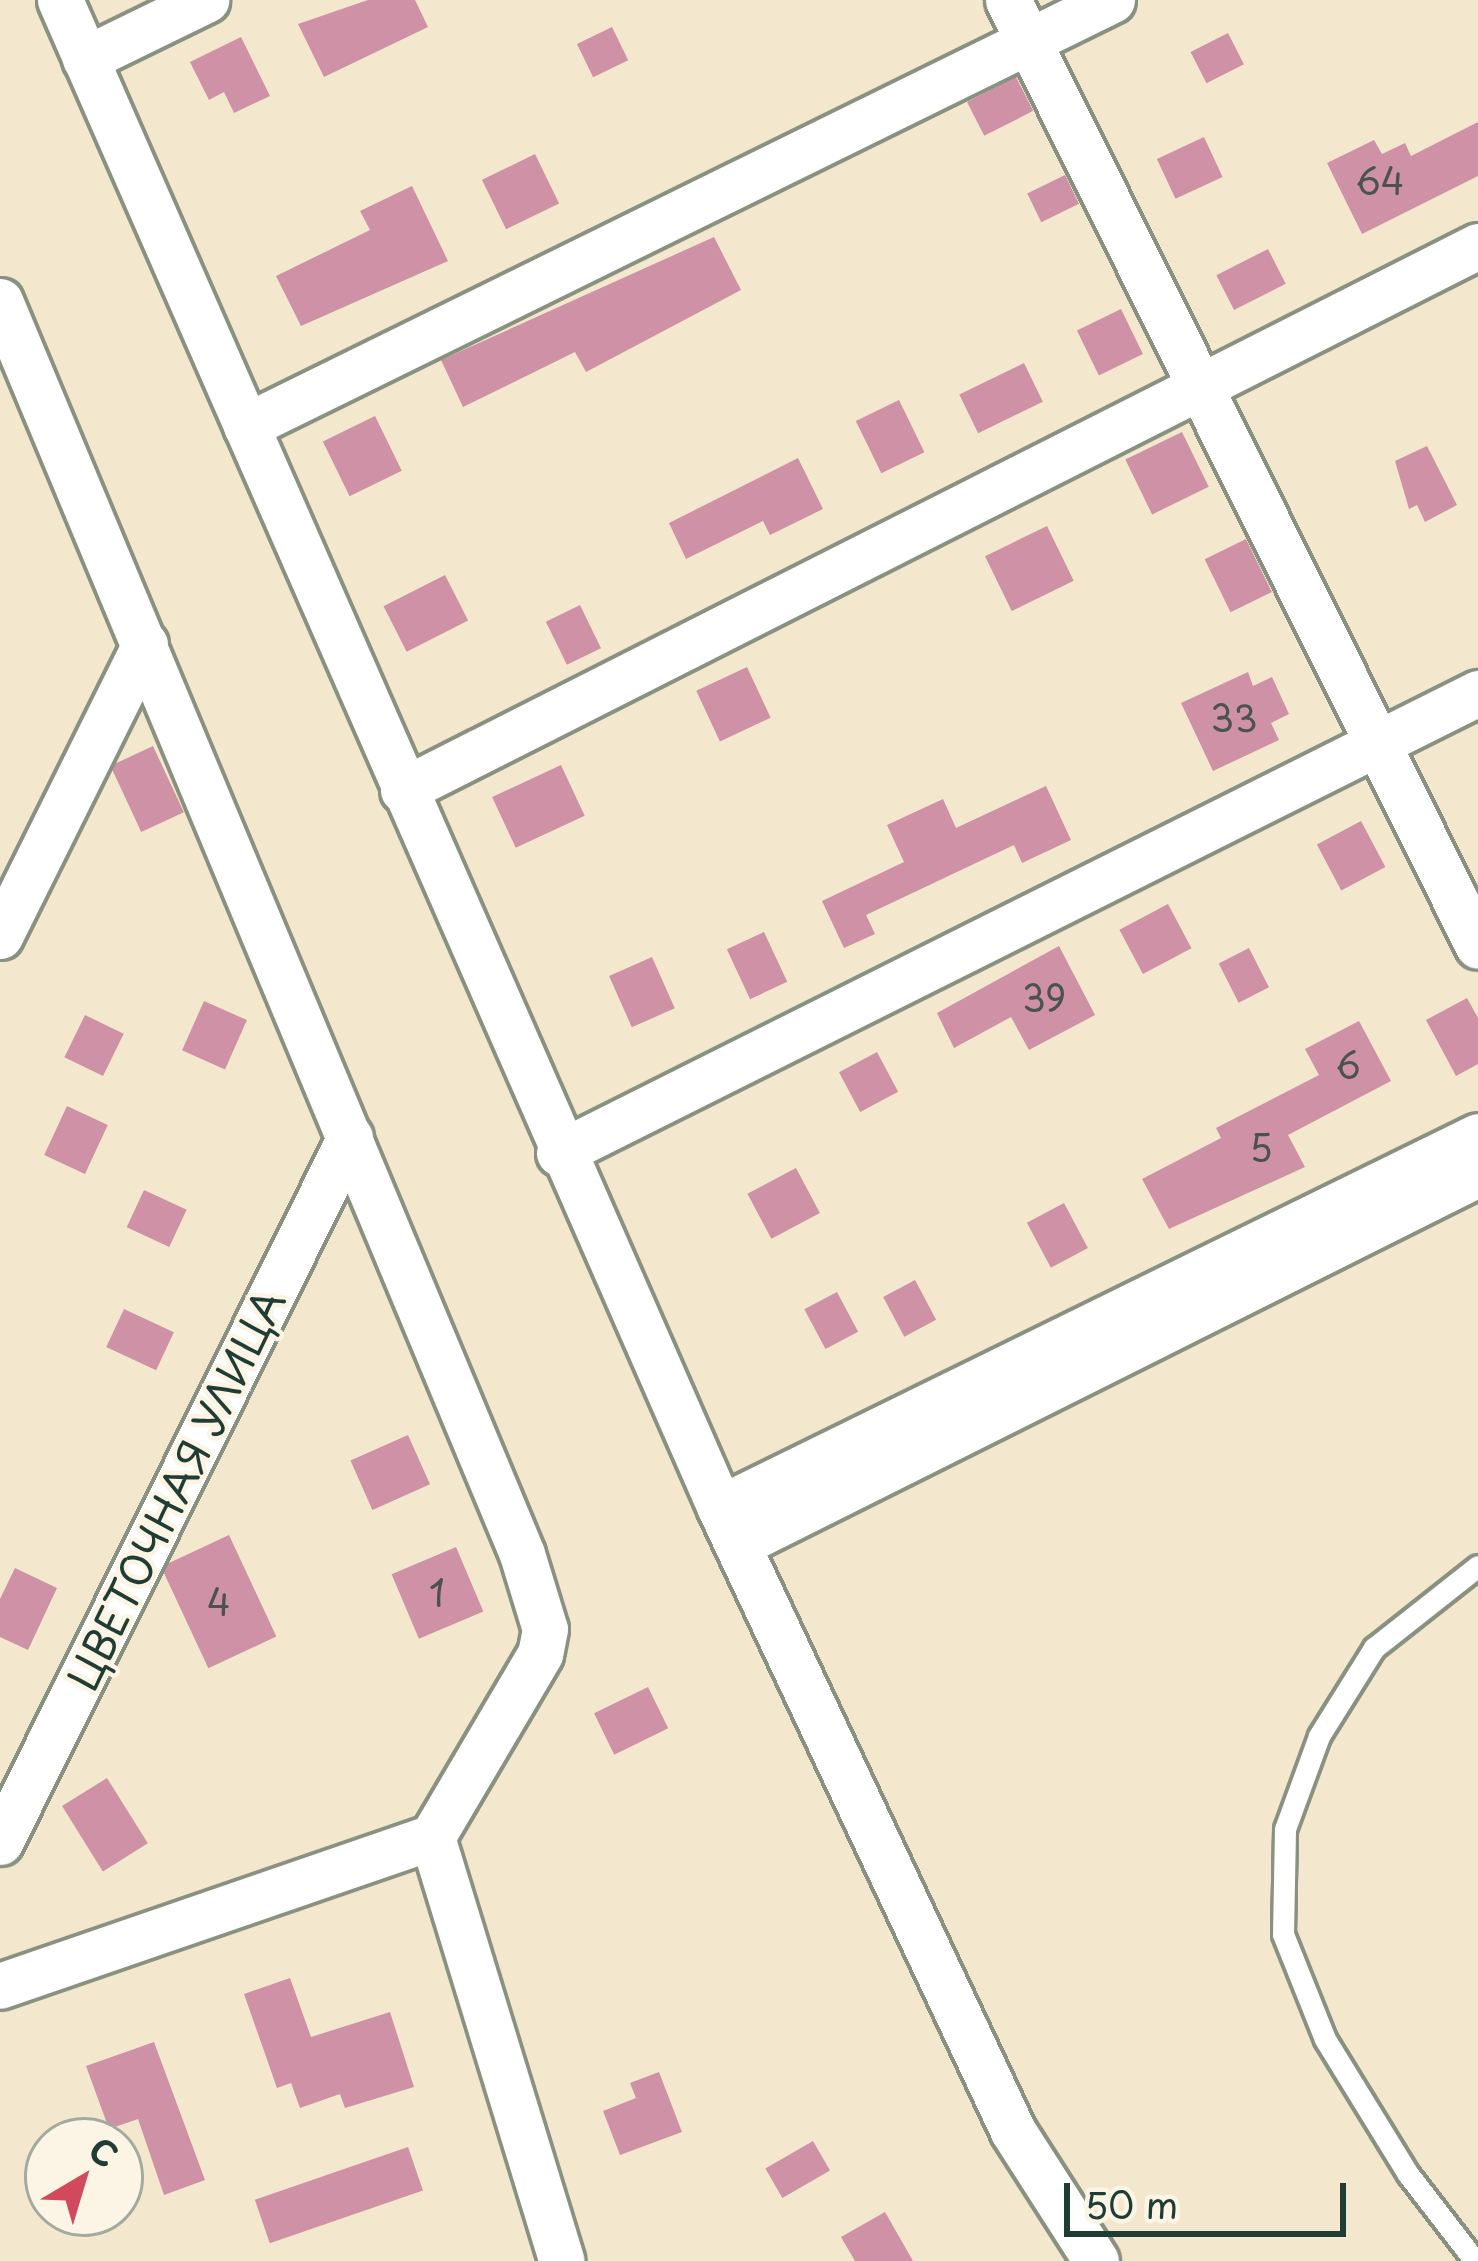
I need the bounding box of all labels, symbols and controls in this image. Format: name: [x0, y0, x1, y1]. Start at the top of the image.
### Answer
house number: 64: [1355, 159, 1405, 203]
house number: 33: [1210, 696, 1258, 740]
house number: 39: [1022, 976, 1066, 1020]
house number: 6: [1335, 1043, 1361, 1087]
house number: 5: [1249, 1126, 1273, 1170]
street label: ЦВЕТОЧНАЯ УЛИЦА: [56, 1281, 294, 1697]
house number: 1: [429, 1571, 445, 1615]
house number: 4: [207, 1580, 231, 1624]
north arrow: [24, 2117, 144, 2237]
text: С: [79, 2124, 129, 2178]
scale bar: [1070, 2159, 1352, 2233]
text: 50 m: [1085, 2177, 1178, 2231]

